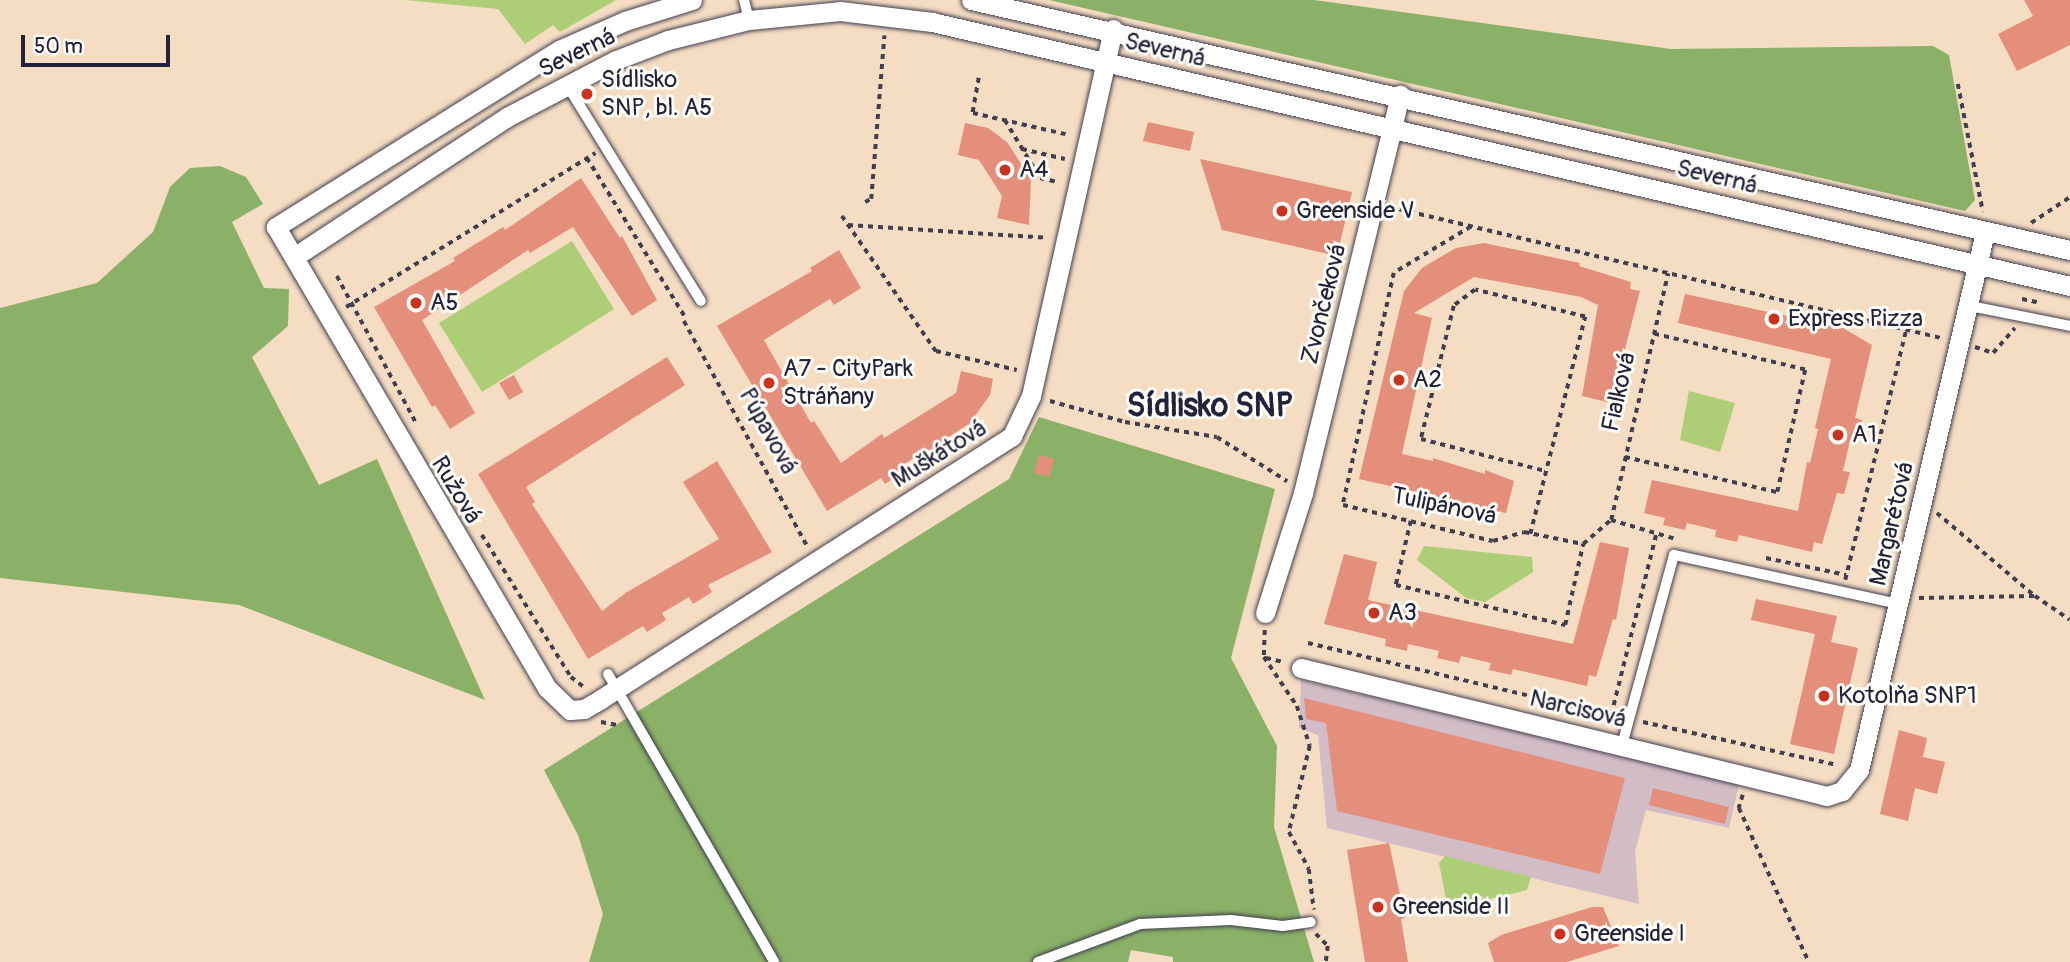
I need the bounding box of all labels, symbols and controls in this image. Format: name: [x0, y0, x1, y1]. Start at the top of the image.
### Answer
scale bar: [24, 21, 173, 65]
street label: Severná: [534, 22, 620, 84]
street label: Severná: [1122, 27, 1208, 73]
text: 50 m: [34, 33, 83, 60]
place label: Sídlisko SNP, bl. A5: [601, 66, 712, 122]
marker: Sídlisko SNP, bl. A5: [579, 86, 595, 102]
street label: Severná: [1674, 154, 1760, 200]
place label: A4: [1019, 156, 1048, 184]
marker: A4: [997, 162, 1013, 178]
place label: Greenside V: [1296, 197, 1415, 225]
marker: Greenside V: [1274, 203, 1290, 219]
street label: Zvončeková: [1295, 241, 1353, 367]
place label: A5: [430, 289, 459, 317]
marker: A5: [408, 295, 424, 311]
place label: Express Pizza: [1788, 305, 1923, 333]
marker: Express Pizza: [1766, 311, 1782, 327]
street label: Fialková: [1596, 350, 1642, 434]
place label: A7 - CityPark Stráňany: [783, 355, 913, 411]
place label: A2: [1413, 366, 1442, 394]
marker: A2: [1391, 372, 1407, 388]
marker: A7 - CityPark Stráňany: [761, 375, 777, 391]
street label: Púpavová: [733, 383, 803, 479]
district label: Sídlisko SNP: [1127, 387, 1293, 425]
street label: Muškátová: [886, 414, 992, 494]
place label: A1: [1852, 421, 1877, 449]
marker: A1: [1830, 427, 1846, 443]
street label: Ružová: [425, 451, 487, 529]
street label: Margarétová: [1864, 459, 1920, 589]
street label: Tulipánová: [1389, 481, 1499, 531]
place label: A3: [1388, 599, 1417, 627]
marker: A3: [1366, 605, 1382, 621]
place label: Kotolňa SNP1: [1838, 682, 1977, 710]
street label: Narcisová: [1527, 684, 1629, 734]
marker: Kotolňa SNP1: [1816, 688, 1832, 704]
place label: Greenside II: [1392, 893, 1510, 921]
marker: Greenside II: [1370, 899, 1386, 915]
place label: Greenside I: [1574, 920, 1685, 948]
marker: Greenside I: [1552, 926, 1568, 942]

